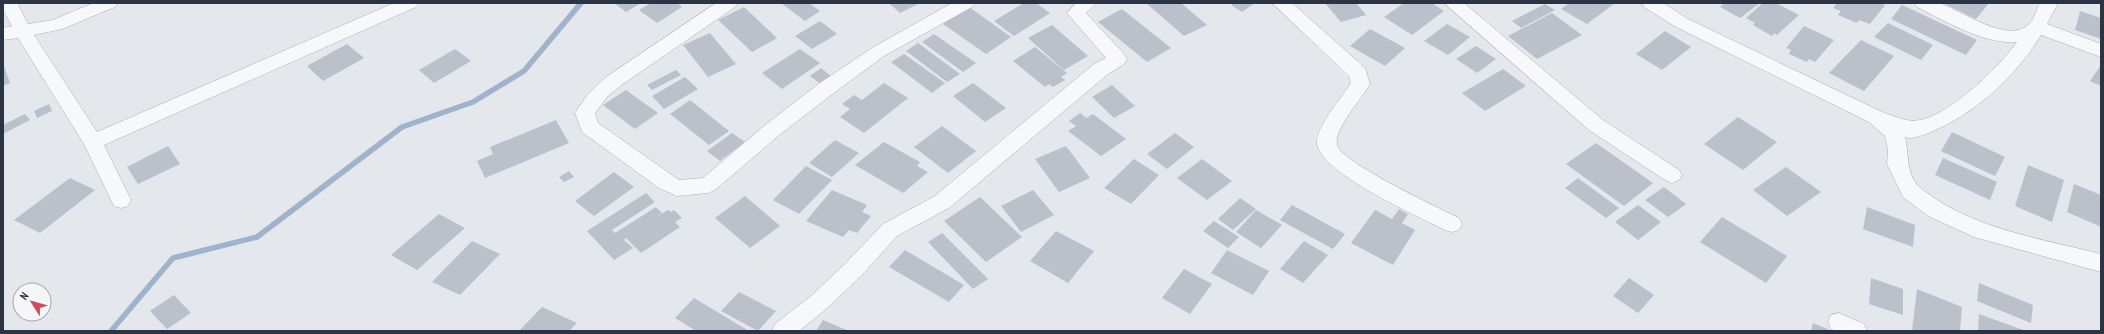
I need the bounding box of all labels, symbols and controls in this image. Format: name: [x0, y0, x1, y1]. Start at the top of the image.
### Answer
north arrow: [12, 282, 52, 322]
text: N: [17, 289, 31, 303]

